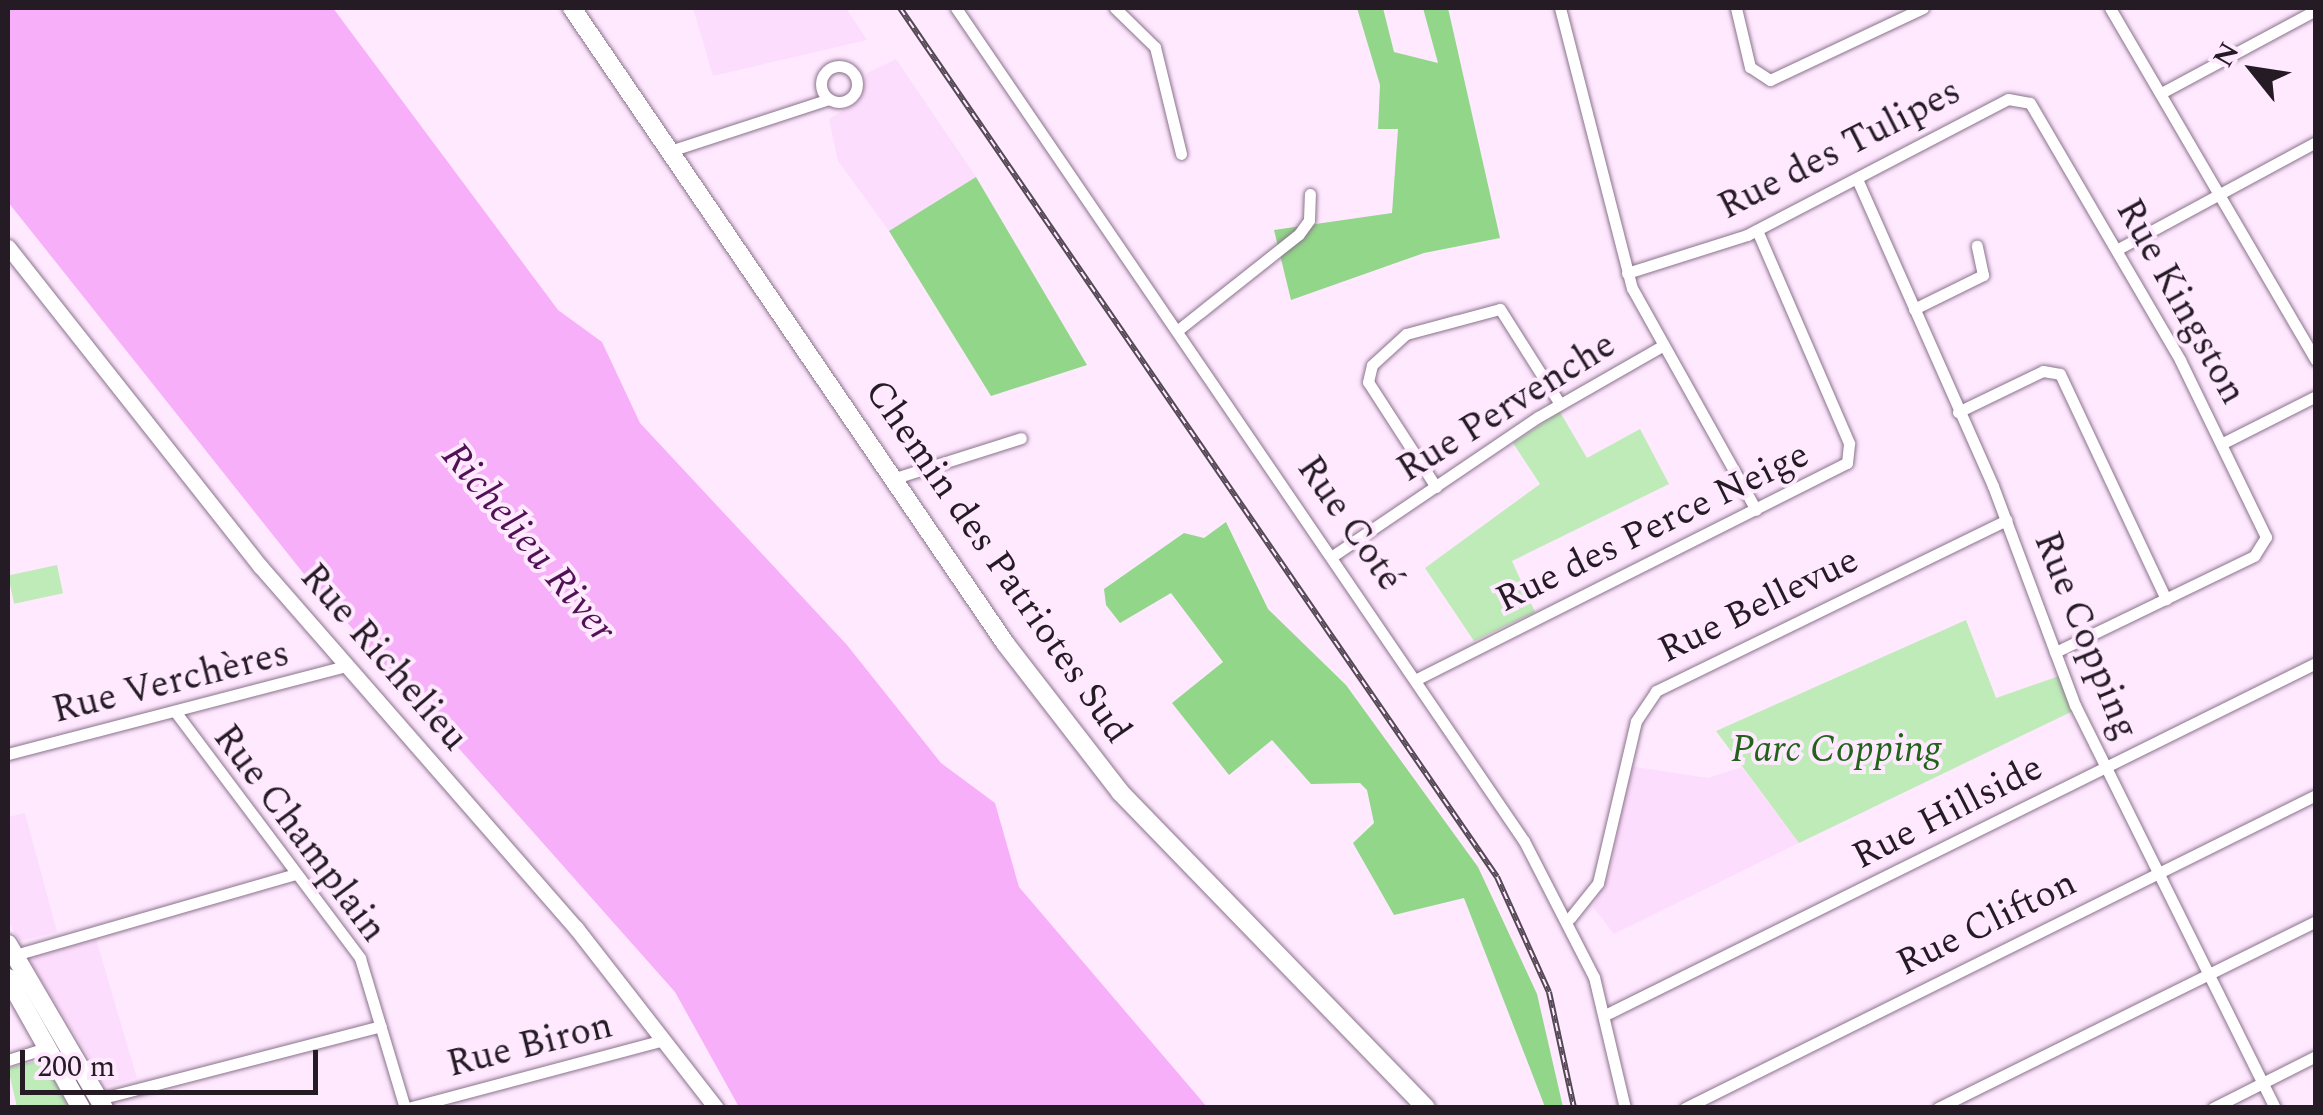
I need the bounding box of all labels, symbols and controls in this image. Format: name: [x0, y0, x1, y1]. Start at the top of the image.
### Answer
north arrow: [2203, 20, 2303, 120]
text: N: [2202, 34, 2251, 75]
street label: Rue des Tulipes: [1711, 69, 1969, 231]
street label: Rue Kingston: [2105, 191, 2255, 413]
street label: Rue Pervenche: [1389, 323, 1625, 493]
street label: Chemin des Patriotes Sud: [854, 371, 1140, 753]
street label: Rue des Perce Neige: [1489, 432, 1817, 624]
water label: Richelieu River: [430, 433, 626, 653]
street label: Rue Coté: [1286, 448, 1412, 600]
street label: Rue Copping: [2023, 525, 2147, 747]
street label: Rue Bellevue: [1652, 538, 1866, 674]
street label: Rue Richelieu: [289, 555, 477, 761]
street label: Rue Verchères: [48, 632, 294, 734]
street label: Rue Champlain: [202, 716, 396, 952]
park label: Parc Copping: [1731, 728, 1941, 774]
street label: Rue Hillside: [1845, 746, 2051, 880]
street label: Rue Clifton: [1890, 861, 2084, 987]
street label: Rue Biron: [443, 1003, 617, 1089]
scale bar: [25, 1030, 322, 1092]
text: 200 m: [37, 1044, 115, 1090]

